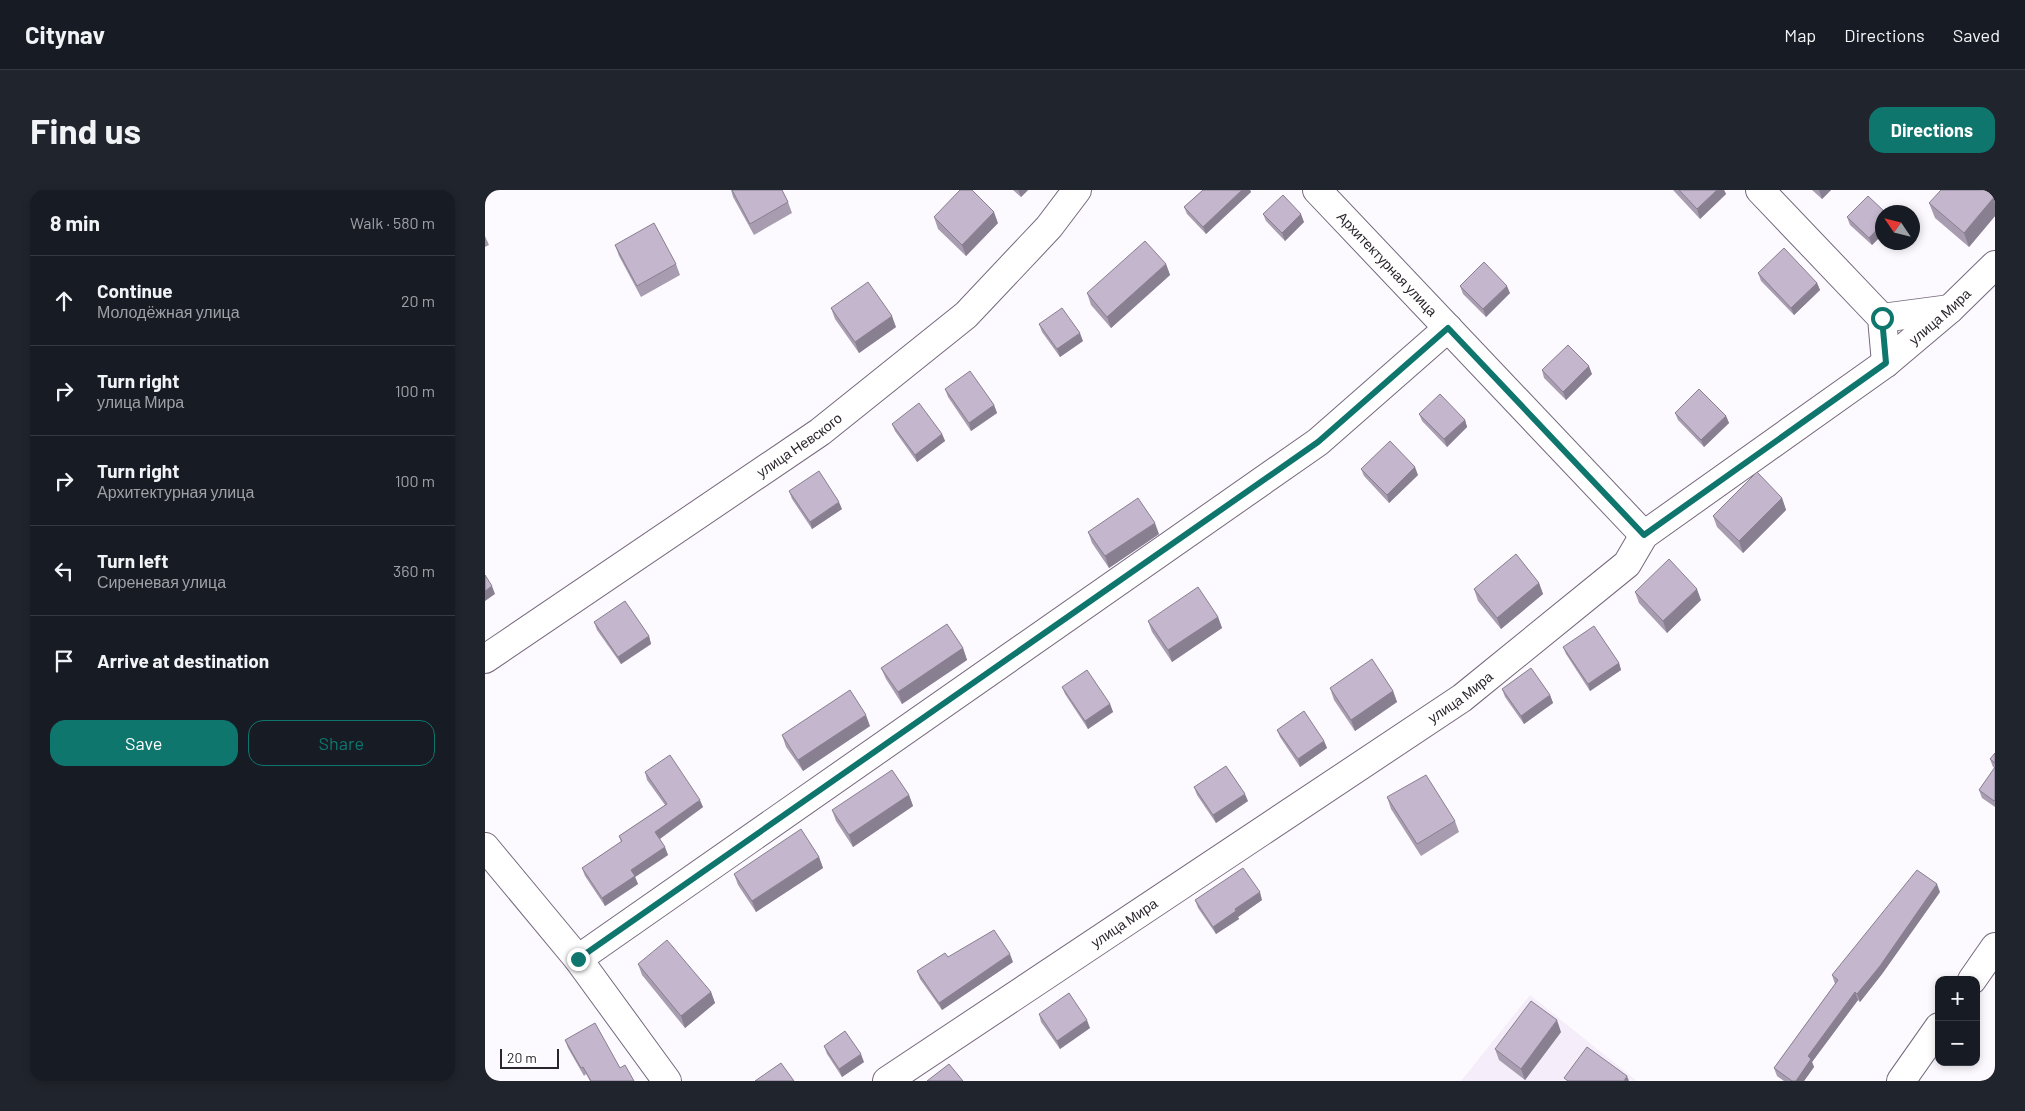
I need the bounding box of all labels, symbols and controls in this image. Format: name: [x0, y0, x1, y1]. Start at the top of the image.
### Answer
text: Citynav: [25, 20, 105, 49]
text: Map: [1784, 24, 1816, 46]
text: Directions: [1844, 24, 1925, 46]
text: Saved: [1953, 24, 2000, 46]
button: Directions: [1869, 107, 1995, 153]
text: Find us: [30, 109, 141, 151]
north arrow: [1875, 205, 1920, 250]
street label: Архитектурная улица: [1334, 208, 1441, 320]
text: 8 min: [50, 210, 100, 235]
text: Walk · 580 m: [350, 213, 435, 232]
text: Continue: [97, 279, 173, 302]
street label: улица Мира: [1905, 285, 1974, 348]
icon: ahead: [50, 287, 78, 315]
text: 20 m: [401, 291, 435, 310]
text: Молодёжная улица: [97, 302, 240, 321]
route start: [1871, 307, 1894, 330]
text: Turn right: [97, 369, 179, 392]
icon: right: [50, 377, 78, 405]
text: 100 m: [395, 381, 435, 400]
text: улица Мира: [97, 392, 184, 411]
street label: улица Невского: [753, 409, 845, 481]
text: Turn right: [97, 459, 179, 482]
icon: right: [50, 467, 78, 495]
text: 100 m: [395, 471, 435, 490]
text: Архитектурная улица: [97, 482, 254, 501]
text: Turn left: [97, 549, 168, 572]
icon: left: [50, 557, 78, 585]
text: 360 m: [393, 561, 435, 580]
text: Сиреневая улица: [97, 572, 226, 591]
icon: arrive: [50, 647, 78, 675]
text: Arrive at destination: [97, 649, 269, 672]
street label: улица Мира: [1424, 667, 1496, 726]
button: Save: [50, 720, 238, 766]
button: Share: [248, 720, 435, 766]
street label: улица Мира: [1087, 894, 1161, 951]
route end: [567, 948, 590, 971]
map controls: [1935, 976, 1980, 1066]
button: +: [1935, 976, 1980, 1021]
button: −: [1935, 1021, 1980, 1066]
scale bar: [500, 1046, 559, 1069]
text: 20 m: [507, 1049, 537, 1066]

